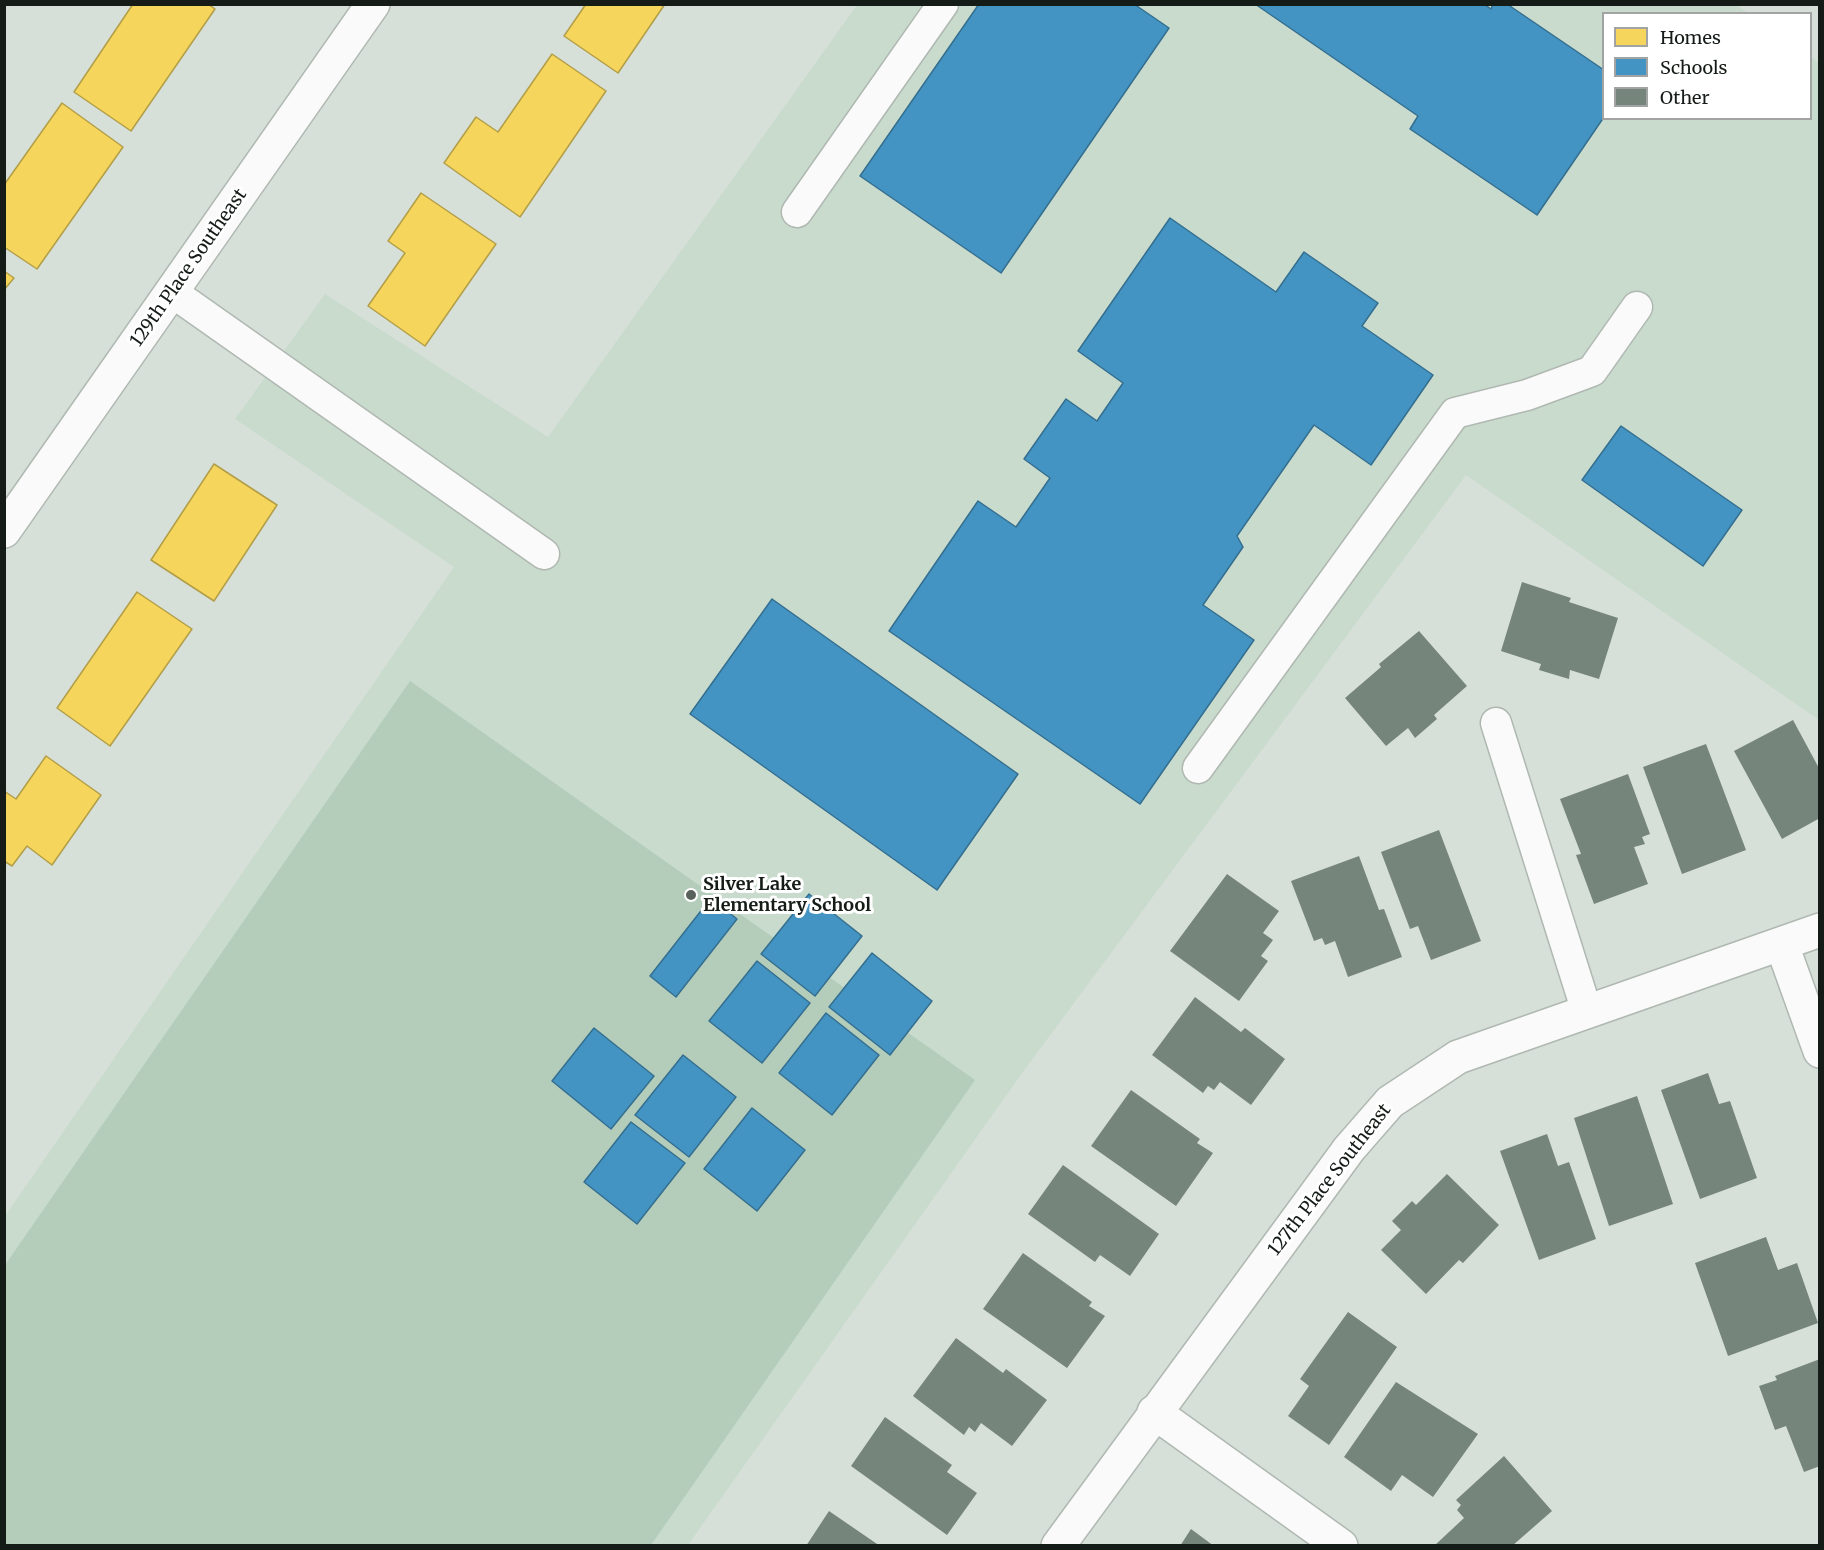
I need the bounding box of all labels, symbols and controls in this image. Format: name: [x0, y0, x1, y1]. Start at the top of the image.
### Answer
legend: [1602, 12, 1812, 120]
text: Homes: [1660, 26, 1721, 49]
text: Schools: [1660, 56, 1727, 79]
text: Other: [1660, 86, 1710, 109]
street label: 129th Place Southeast: [126, 185, 252, 351]
place label: Silver Lake Elementary School: [703, 874, 871, 916]
marker: Silver Lake Elementary School: [684, 888, 698, 902]
street label: 127th Place Southeast: [1264, 1100, 1396, 1260]

